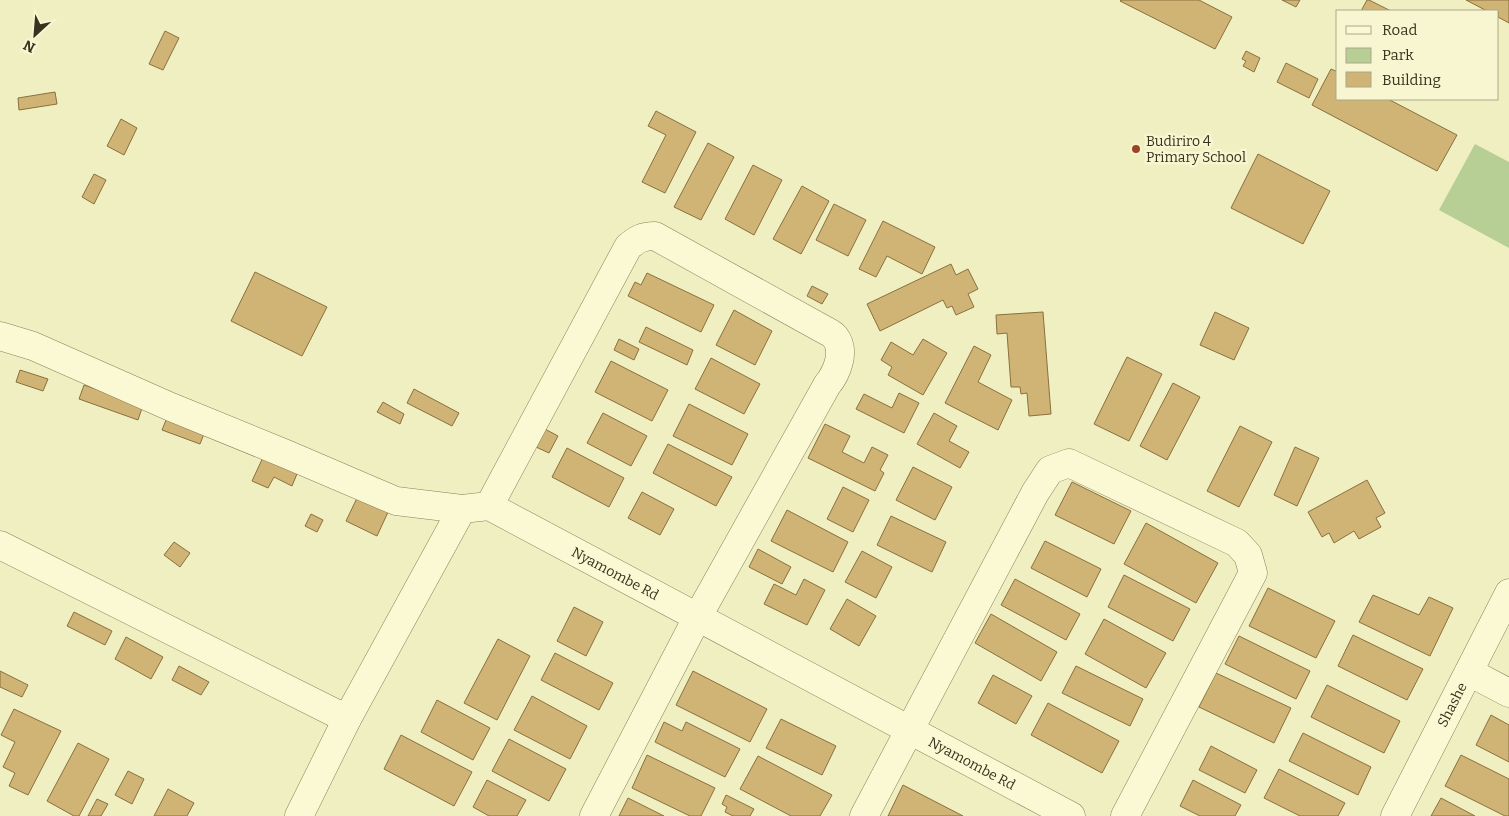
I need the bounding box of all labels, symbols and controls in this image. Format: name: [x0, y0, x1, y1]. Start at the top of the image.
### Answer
north arrow: [10, 10, 60, 60]
legend: [1336, 10, 1499, 100]
text: Road: [1382, 21, 1417, 39]
text: N: [21, 36, 38, 56]
text: Park: [1382, 46, 1414, 64]
text: Building: [1382, 71, 1441, 89]
place label: Budiriro 4 Primary School: [1146, 133, 1246, 166]
marker: Budiriro 4 Primary School: [1130, 143, 1142, 155]
street label: Nyamombe Rd: [569, 543, 662, 603]
street label: Shashe: [1433, 680, 1470, 730]
street label: Nyamombe Rd: [926, 733, 1018, 793]

